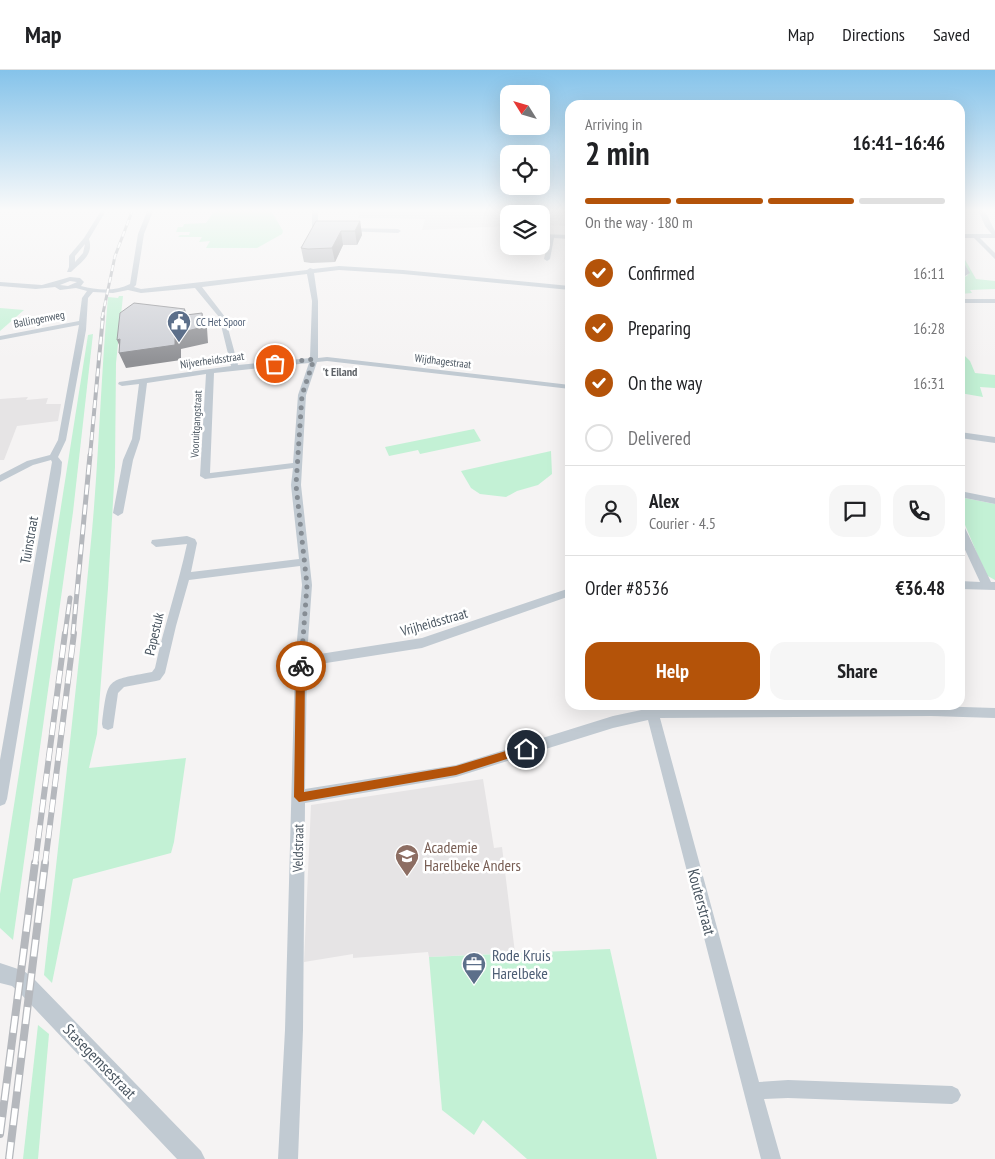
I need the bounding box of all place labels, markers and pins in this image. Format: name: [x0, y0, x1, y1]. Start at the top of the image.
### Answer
public building icon: CC Het Spoor: [166, 309, 192, 343]
place label: CC Het Spoor: [196, 315, 246, 329]
pin: [254, 343, 296, 385]
pin: [505, 728, 547, 770]
place label: Academie Harelbeke Anders: [424, 837, 521, 875]
school or university icon: Academie Harelbeke Anders: [394, 843, 420, 877]
place label: Rode Kruis Harelbeke: [492, 945, 551, 983]
office icon: Rode Kruis Harelbeke: [461, 951, 487, 985]

